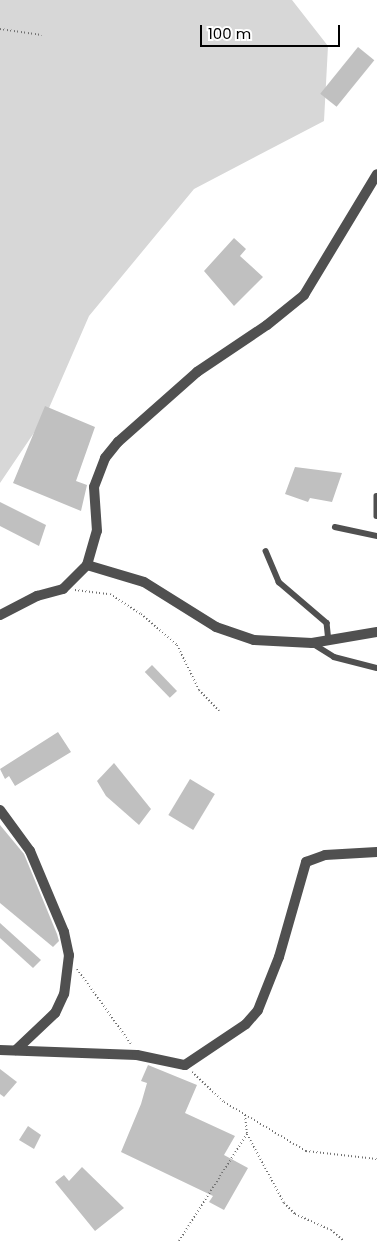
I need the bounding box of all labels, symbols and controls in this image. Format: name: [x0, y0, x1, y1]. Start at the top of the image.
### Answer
scale bar: [202, 15, 342, 47]
text: 100 m: [208, 23, 251, 44]

